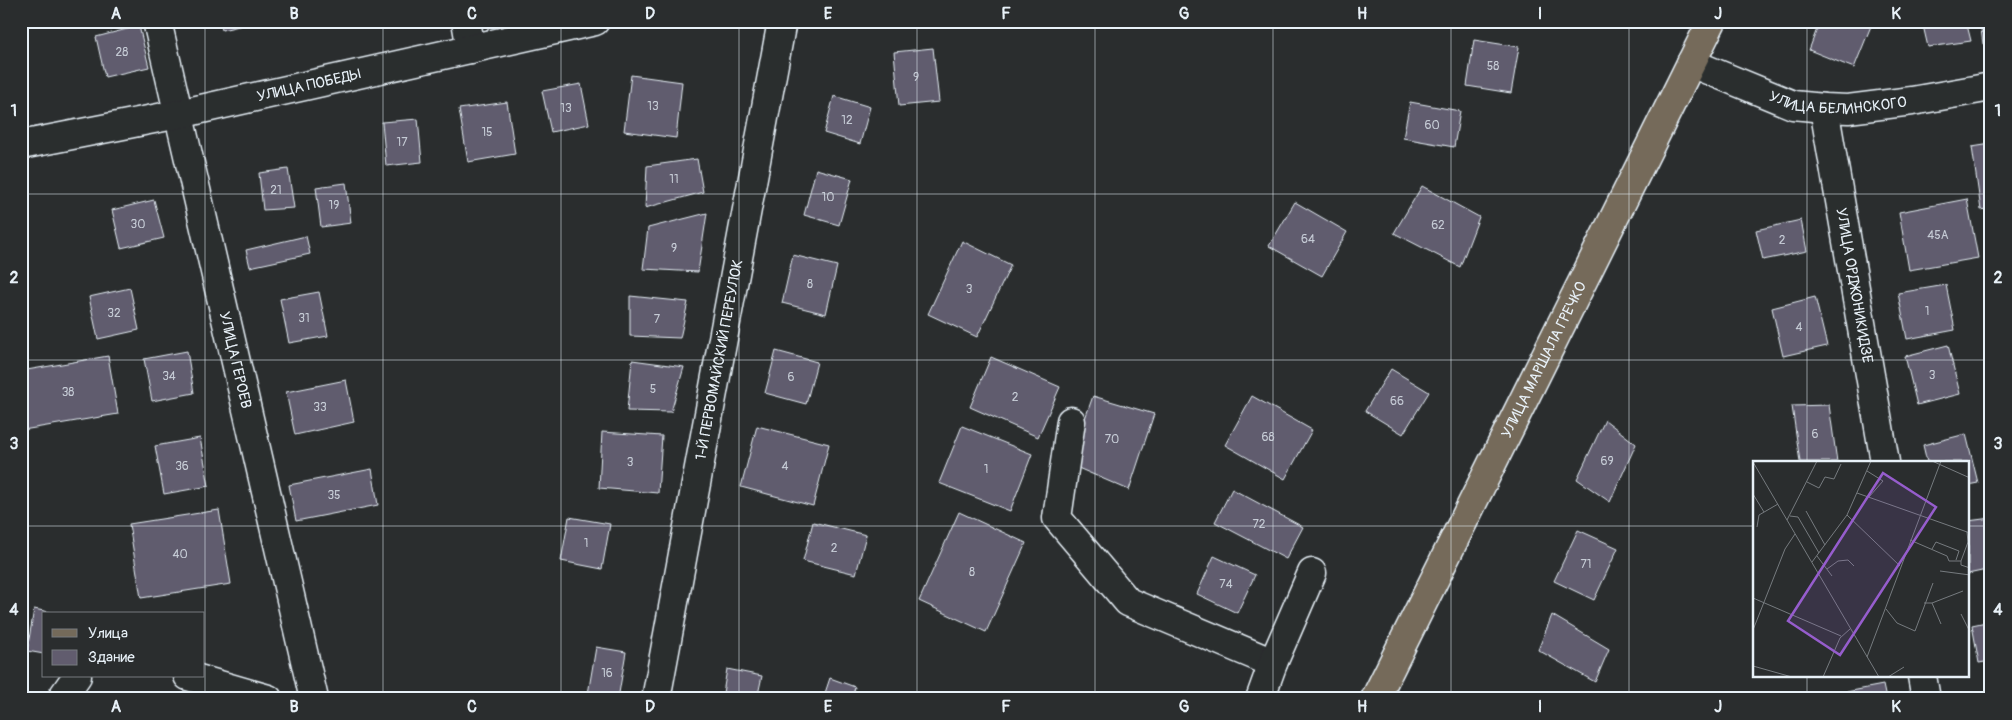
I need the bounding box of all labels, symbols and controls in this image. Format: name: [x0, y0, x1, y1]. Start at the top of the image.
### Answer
text: A: [111, 4, 122, 24]
text: B: [289, 4, 299, 24]
text: C: [467, 4, 477, 24]
text: D: [645, 4, 655, 24]
text: E: [824, 4, 833, 24]
text: F: [1001, 4, 1011, 24]
text: G: [1179, 4, 1190, 24]
text: H: [1357, 4, 1367, 24]
text: I: [1538, 4, 1542, 24]
text: J: [1714, 4, 1722, 24]
text: K: [1891, 4, 1901, 24]
house number: 28: [116, 45, 128, 60]
house number: 58: [1487, 59, 1499, 74]
street label: УЛИЦА ПОБЕДЫ: [255, 65, 363, 106]
house number: 9: [913, 70, 919, 85]
street label: УЛИЦА БЕЛИНСКОГО: [1766, 87, 1908, 119]
house number: 13: [647, 99, 659, 114]
text: 1: [11, 101, 17, 121]
house number: 13: [560, 101, 572, 116]
text: 1: [1995, 101, 2001, 121]
house number: 12: [841, 113, 853, 128]
house number: 60: [1424, 118, 1440, 133]
house number: 15: [481, 125, 493, 140]
house number: 17: [396, 135, 408, 150]
house number: 11: [669, 172, 679, 187]
house number: 21: [270, 183, 282, 198]
house number: 10: [822, 190, 834, 205]
house number: 19: [329, 198, 339, 213]
street label: УЛИЦА ОРДЖОНИКИДЗЕ: [1831, 206, 1877, 365]
house number: 30: [131, 217, 145, 232]
house number: 62: [1431, 218, 1445, 233]
house number: 45А: [1927, 228, 1949, 243]
house number: 64: [1301, 232, 1315, 247]
house number: 2: [1779, 233, 1786, 248]
house number: 9: [671, 241, 677, 256]
street label: 1-Й ПЕРВОМАЙСКИЙ ПЕРЕУЛОК: [692, 258, 748, 462]
text: 2: [10, 268, 19, 288]
text: 2: [1994, 268, 2003, 288]
house number: 8: [807, 277, 813, 292]
street label: УЛИЦА МАРШАЛА ГРЕЧКО: [1497, 278, 1591, 441]
house number: 3: [966, 282, 973, 297]
house number: 1: [1925, 304, 1929, 319]
house number: 32: [107, 306, 121, 321]
street label: УЛИЦА ГЕРОЕВ: [215, 310, 255, 411]
house number: 31: [298, 311, 310, 326]
house number: 7: [654, 312, 661, 327]
house number: 4: [1796, 320, 1803, 335]
house number: 3: [1929, 368, 1936, 383]
house number: 34: [162, 369, 176, 384]
house number: 6: [788, 370, 795, 385]
house number: 5: [650, 382, 656, 397]
house number: 38: [62, 385, 74, 400]
house number: 2: [1012, 390, 1019, 405]
house number: 66: [1390, 394, 1404, 409]
house number: 33: [313, 400, 327, 415]
house number: 6: [1812, 427, 1819, 442]
house number: 68: [1261, 430, 1275, 445]
house number: 70: [1105, 432, 1119, 447]
text: 3: [10, 434, 19, 454]
text: 3: [1994, 434, 2003, 454]
house number: 69: [1600, 454, 1614, 469]
house number: 3: [627, 455, 634, 470]
house number: 36: [175, 459, 189, 474]
house number: 4: [782, 459, 789, 474]
inset map: [1753, 461, 1970, 678]
house number: 1: [984, 462, 988, 477]
house number: 35: [327, 488, 341, 503]
house number: 72: [1252, 517, 1266, 532]
house number: 1: [584, 536, 588, 551]
house number: 2: [831, 541, 838, 556]
house number: 40: [172, 547, 188, 562]
house number: 71: [1580, 557, 1592, 572]
house number: 8: [969, 565, 975, 580]
house number: 74: [1219, 577, 1233, 592]
text: 4: [9, 600, 19, 620]
text: 4: [1993, 600, 2003, 620]
legend: [42, 612, 205, 678]
text: Улица: [88, 624, 128, 643]
text: Здание: [88, 648, 135, 667]
house number: 16: [601, 666, 613, 681]
text: A: [111, 697, 122, 717]
text: B: [289, 697, 299, 717]
text: C: [467, 697, 477, 717]
text: D: [645, 697, 655, 717]
text: E: [824, 697, 833, 717]
text: F: [1001, 697, 1011, 717]
text: G: [1179, 697, 1190, 717]
text: H: [1357, 697, 1367, 717]
text: I: [1538, 697, 1542, 717]
text: J: [1714, 697, 1722, 717]
text: K: [1891, 697, 1901, 717]

